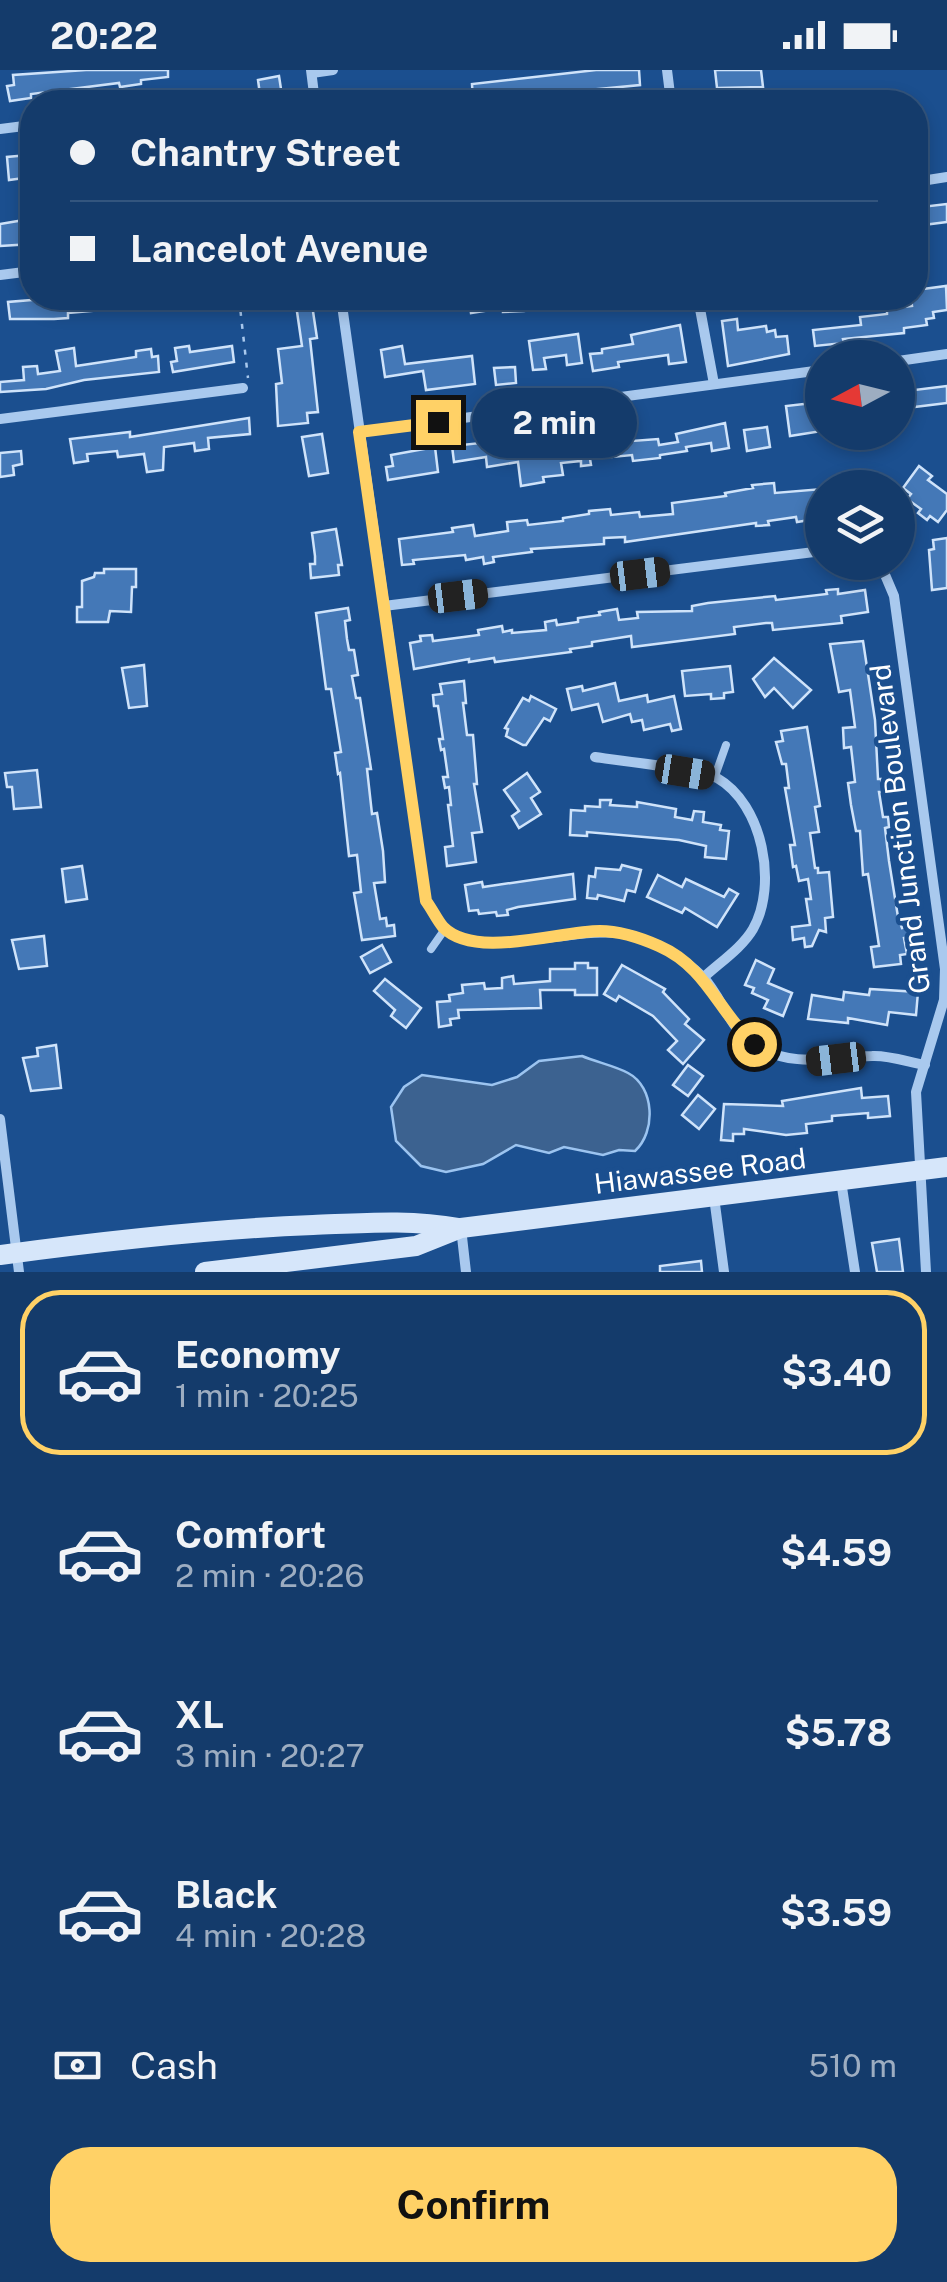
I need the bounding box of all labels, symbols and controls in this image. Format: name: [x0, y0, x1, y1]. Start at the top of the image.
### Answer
text: 20:22: [50, 13, 158, 58]
text: Chantry Street: [130, 130, 401, 175]
text: Lancelot Avenue: [130, 226, 428, 271]
north arrow: [805, 340, 915, 450]
map controls: [805, 340, 915, 580]
callout: 2 min: [473, 387, 638, 457]
route end: [416, 400, 461, 445]
text: 2 min: [513, 404, 596, 441]
button: layers: [805, 470, 915, 580]
car: [608, 555, 672, 593]
car: [426, 577, 490, 615]
street label: Grand Junction Boulevard: [863, 662, 936, 996]
car: [653, 752, 717, 792]
route start: [732, 1022, 777, 1067]
car: [804, 1040, 868, 1078]
street label: Hiawassee Road: [592, 1141, 808, 1200]
icon: car: [55, 1328, 145, 1418]
text: Economy: [175, 1332, 341, 1377]
text: $3.40: [781, 1350, 892, 1395]
text: 1 min · 20:25: [175, 1377, 359, 1414]
icon: car: [55, 1508, 145, 1598]
text: Comfort: [175, 1512, 326, 1557]
text: $4.59: [780, 1530, 892, 1575]
text: 2 min · 20:26: [175, 1557, 364, 1594]
icon: car: [55, 1688, 145, 1778]
text: XL: [175, 1692, 224, 1737]
text: $5.78: [784, 1710, 892, 1755]
text: 3 min · 20:27: [175, 1737, 365, 1774]
icon: car: [55, 1868, 145, 1958]
text: Black: [175, 1872, 278, 1917]
text: $3.59: [780, 1890, 892, 1935]
text: 4 min · 20:28: [175, 1917, 366, 1954]
icon: cash: [50, 2038, 105, 2093]
text: Cash: [130, 2043, 218, 2088]
text: 510 m: [808, 2047, 897, 2084]
button: Confirm: [50, 2147, 897, 2262]

